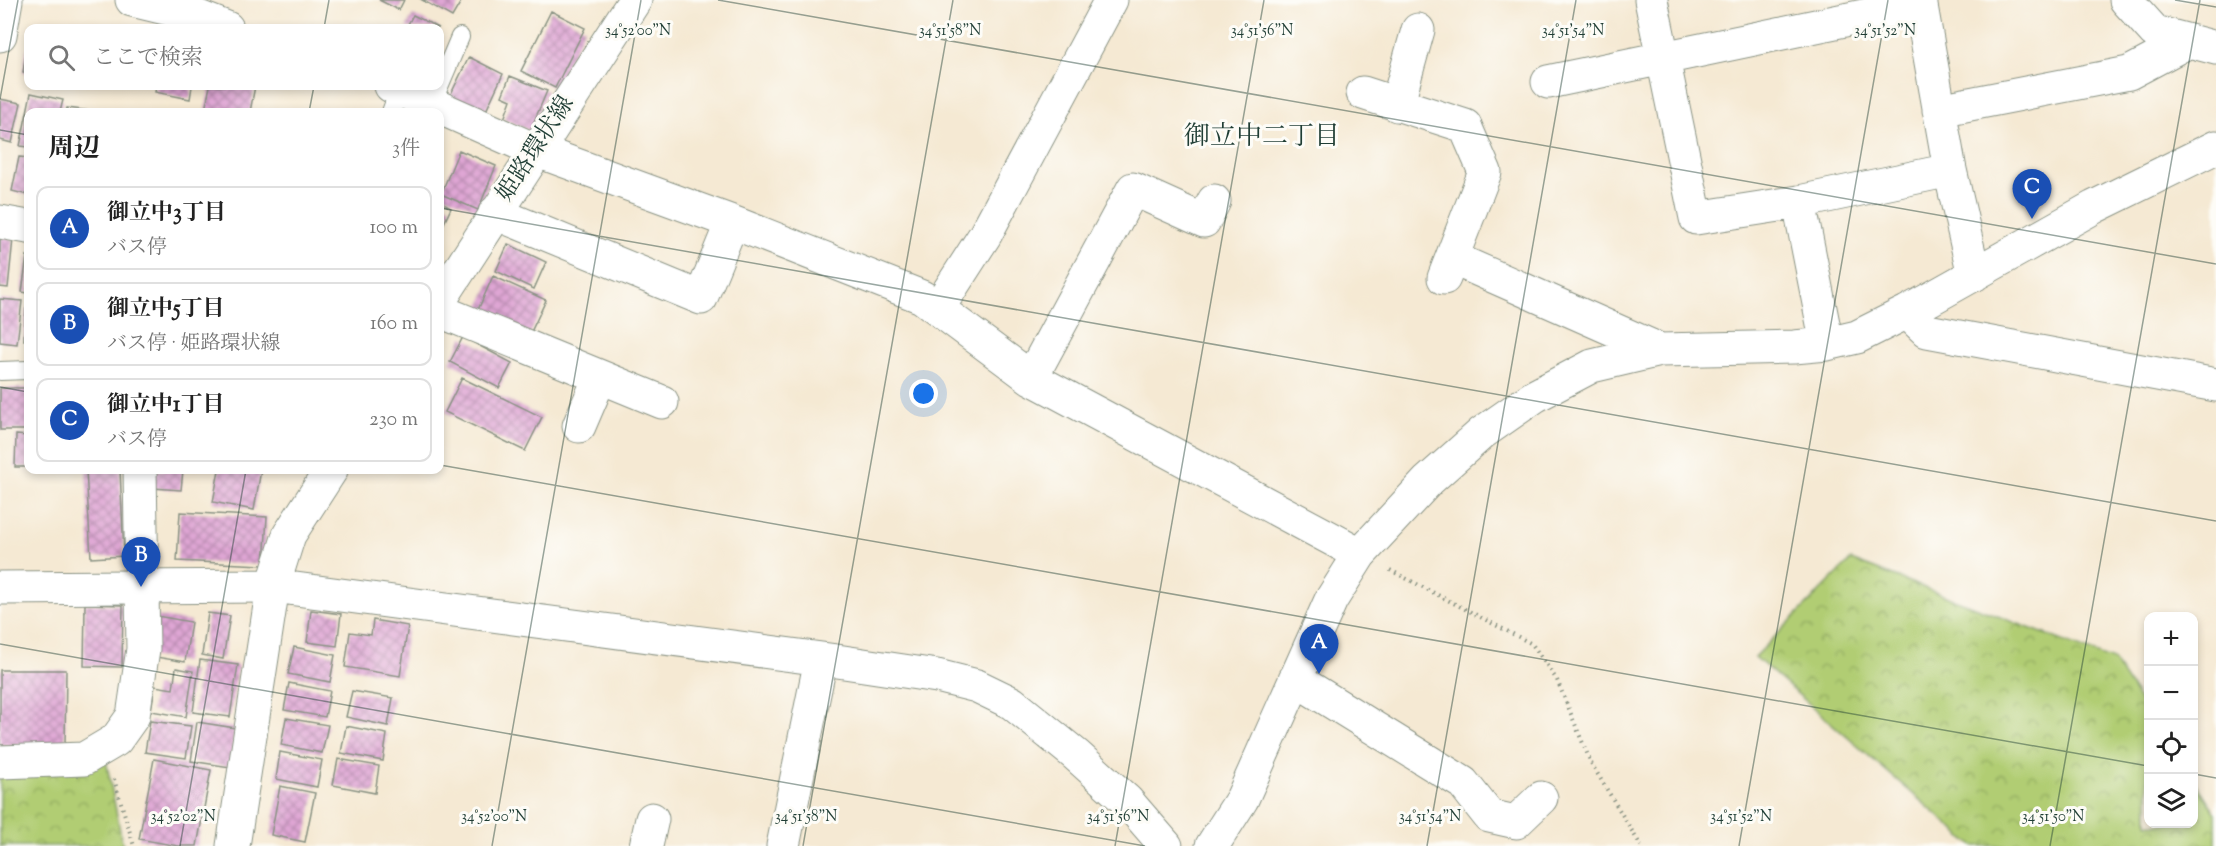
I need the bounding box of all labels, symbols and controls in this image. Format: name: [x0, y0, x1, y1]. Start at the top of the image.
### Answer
text: 34°52'00"N: [605, 21, 671, 42]
text: 34°51'58"N: [919, 21, 981, 42]
text: 34°51'56"N: [1231, 21, 1293, 42]
text: 34°51'54"N: [1542, 21, 1604, 42]
text: 34°51'52"N: [1854, 21, 1916, 42]
search box: [24, 24, 444, 90]
icon: search: [45, 41, 78, 74]
text: ここで検索: [93, 43, 203, 75]
street label: 姫路環状線: [489, 89, 583, 209]
district label: 御立中二丁目: [1184, 119, 1340, 156]
text: 周辺: [48, 131, 100, 168]
text: 3件: [392, 135, 420, 164]
pin: C: [2012, 170, 2052, 219]
text: 御立中3丁目: [107, 198, 226, 230]
text: A: [61, 214, 78, 243]
text: 100 m: [369, 214, 418, 243]
text: バス停: [107, 234, 167, 263]
text: 御立中5丁目: [107, 294, 225, 326]
text: B: [63, 310, 76, 339]
text: 160 m: [370, 310, 418, 339]
text: バス停 · 姫路環状線: [107, 330, 281, 359]
your location: [909, 379, 938, 408]
text: 御立中1丁目: [107, 390, 224, 422]
text: C: [61, 406, 78, 435]
text: 230 m: [369, 406, 418, 435]
text: バス停: [107, 426, 167, 455]
pin: B: [122, 538, 160, 587]
map controls: [2144, 612, 2198, 828]
button: +: [2144, 612, 2198, 666]
pin: A: [1300, 624, 1338, 674]
button: −: [2144, 666, 2198, 720]
button: locate: [2144, 720, 2198, 774]
button: layers: [2144, 774, 2198, 828]
text: 34°52'02"N: [150, 807, 216, 828]
text: 34°52'00"N: [461, 807, 527, 828]
text: 34°51'58"N: [775, 807, 837, 828]
text: 34°51'56"N: [1087, 807, 1149, 828]
text: 34°51'54"N: [1399, 807, 1461, 828]
text: 34°51'52"N: [1710, 807, 1772, 828]
text: 34°51'50"N: [2022, 807, 2084, 828]

